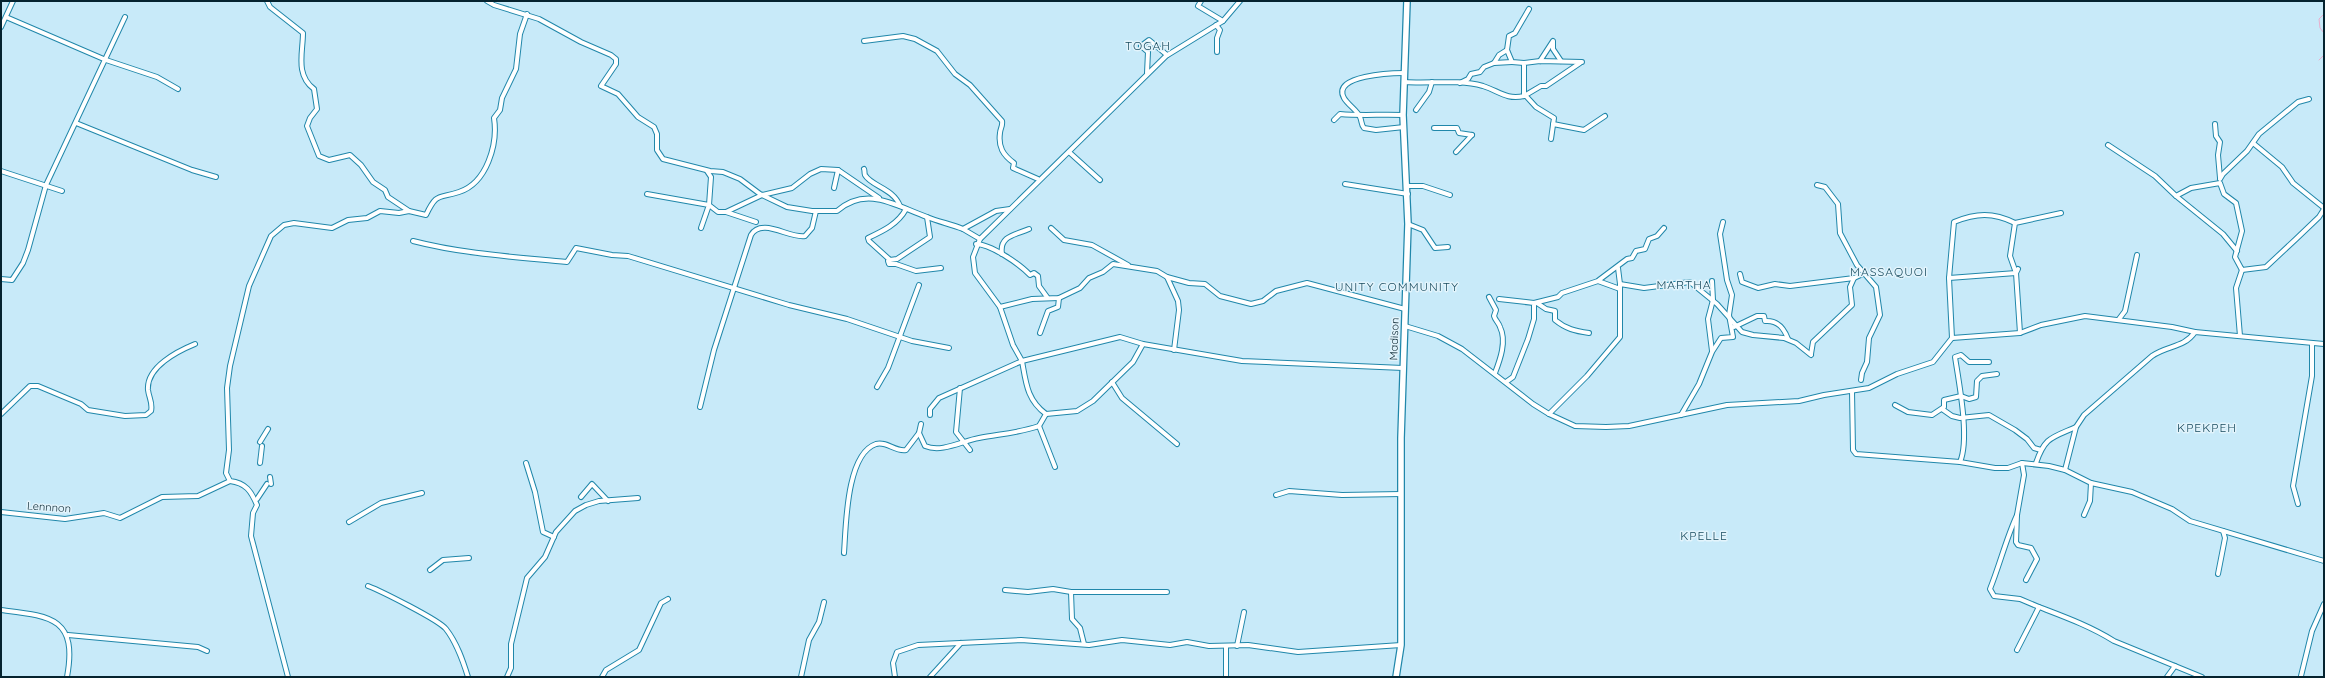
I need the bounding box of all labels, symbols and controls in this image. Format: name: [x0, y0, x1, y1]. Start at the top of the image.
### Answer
district label: TOGAH: [1125, 38, 1171, 53]
district label: MASSAQUOI: [1850, 264, 1928, 279]
district label: MARTHA: [1656, 277, 1712, 292]
district label: UNITY COMMUNITY: [1335, 279, 1459, 294]
street label: Madison: [1386, 317, 1402, 361]
district label: KPEKPEH: [2177, 420, 2237, 435]
street label: Lennnon: [26, 498, 72, 516]
district label: KPELLE: [1680, 528, 1728, 543]

